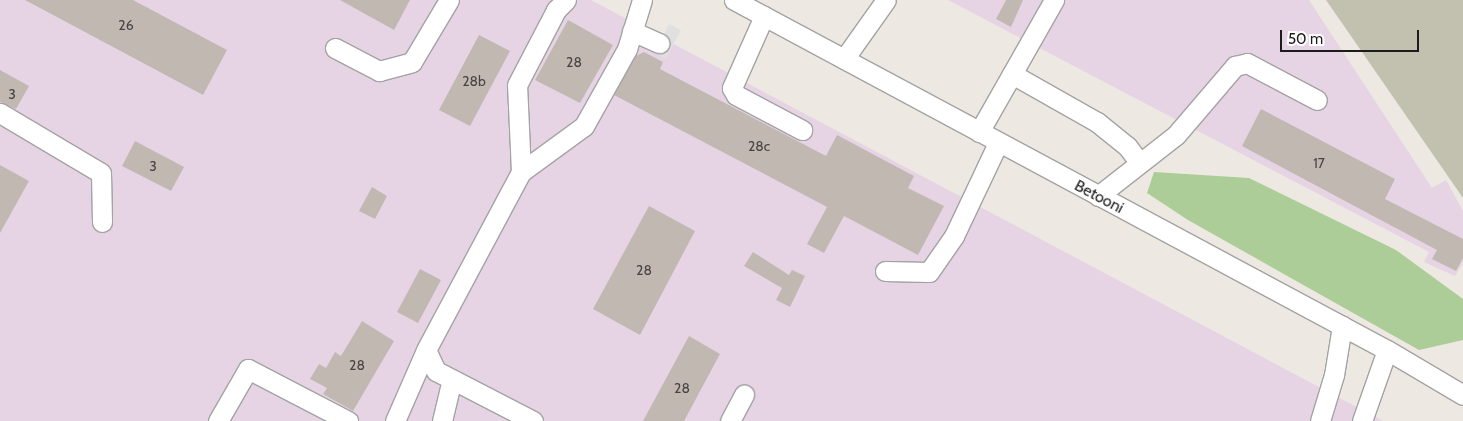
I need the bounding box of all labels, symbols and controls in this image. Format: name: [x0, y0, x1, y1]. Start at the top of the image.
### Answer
house number: 26: [118, 17, 134, 33]
scale bar: [1283, 20, 1422, 52]
text: 50 m: [1288, 30, 1323, 48]
house number: 28: [566, 54, 582, 70]
house number: 28b: [462, 73, 486, 89]
house number: 3: [8, 86, 16, 102]
house number: 28c: [748, 138, 770, 154]
house number: 17: [1313, 155, 1325, 171]
house number: 3: [149, 158, 157, 174]
street label: Betooni: [1071, 176, 1127, 218]
house number: 28: [636, 262, 652, 278]
house number: 28: [349, 357, 365, 373]
house number: 28: [674, 380, 690, 396]

